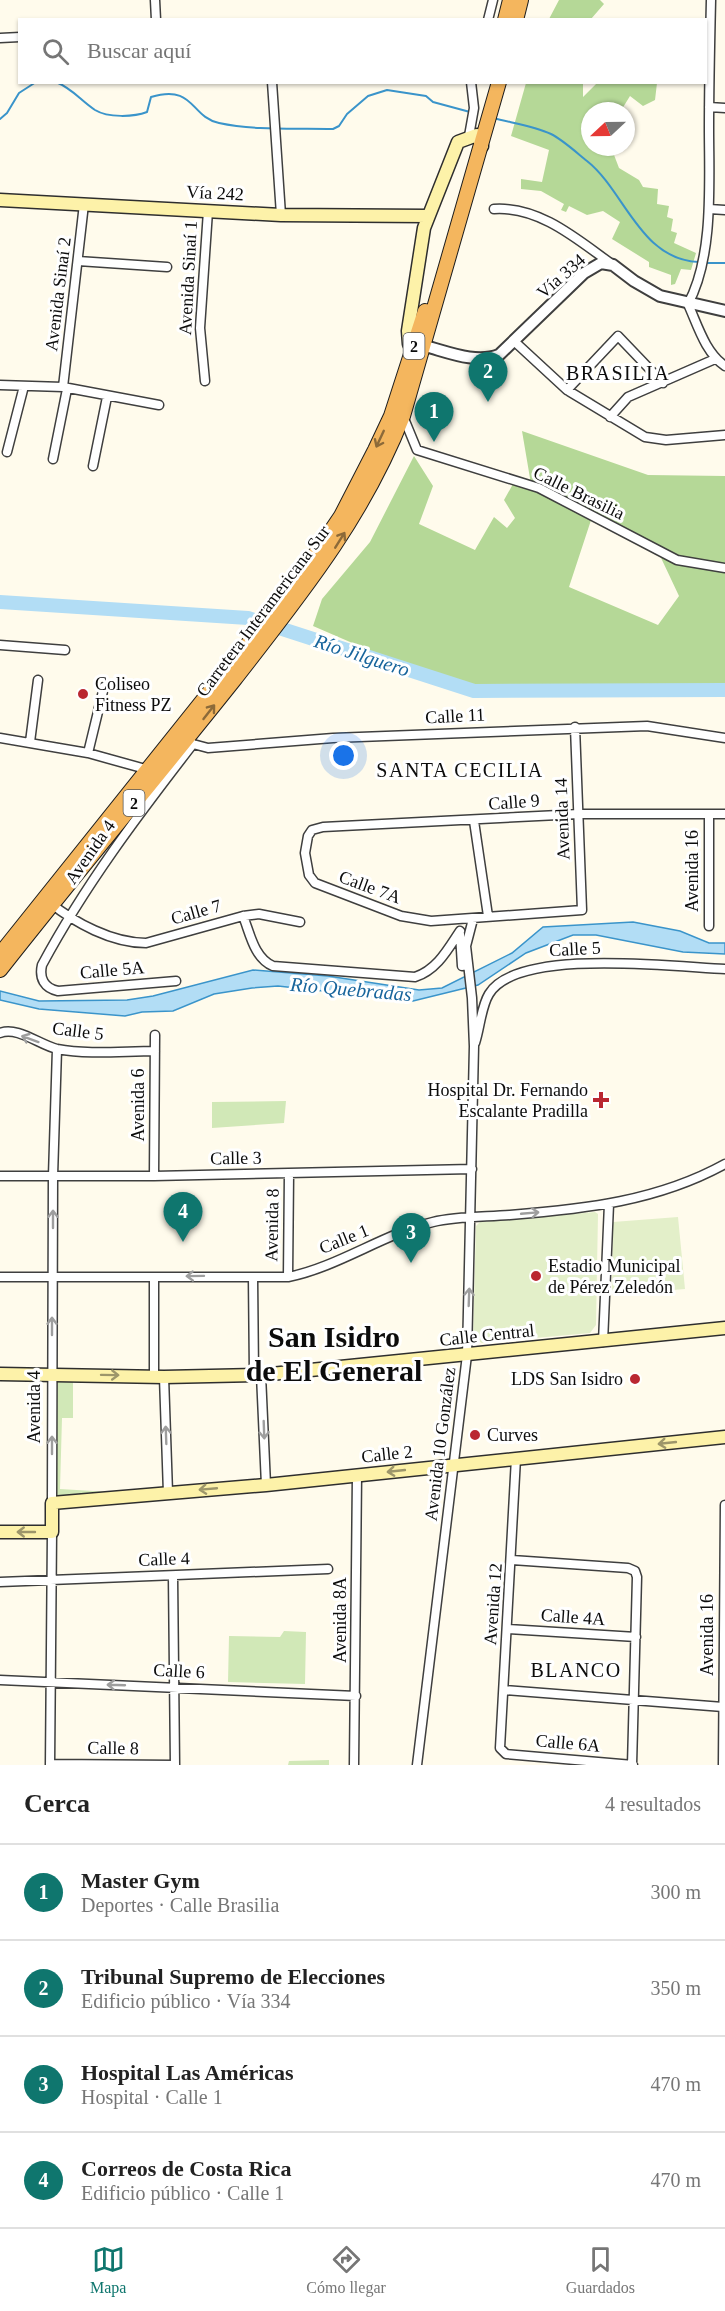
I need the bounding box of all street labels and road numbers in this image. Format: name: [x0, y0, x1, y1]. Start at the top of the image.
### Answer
street label: Vía 242: [186, 182, 244, 204]
street label: Avenida Sinaí 1: [175, 220, 201, 336]
street label: Avenida Sinaí 2: [41, 236, 75, 352]
street label: Vía 334: [533, 250, 589, 302]
road number: 2: [404, 333, 424, 359]
street label: Calle Brasilia: [530, 462, 628, 524]
street label: Carretera Interamericana Sur: [192, 522, 334, 700]
street label: Calle 11: [425, 704, 485, 728]
street label: Avenida 14: [551, 778, 573, 860]
road number: 2: [124, 790, 144, 816]
street label: Calle 9: [488, 790, 540, 814]
street label: Avenida 4: [61, 816, 119, 888]
street label: Avenida 16: [682, 830, 702, 912]
street label: Calle 7A: [336, 867, 404, 907]
street label: Calle 7: [168, 895, 224, 929]
street label: Calle 5: [549, 938, 601, 960]
street label: Calle 5A: [79, 957, 145, 983]
street label: Calle 5: [51, 1018, 105, 1044]
street label: Avenida 6: [128, 1068, 148, 1142]
street label: Calle 3: [210, 1148, 262, 1168]
street label: Avenida 8: [261, 1188, 283, 1262]
street label: Calle 1: [316, 1220, 372, 1258]
street label: Calle Central: [438, 1320, 536, 1350]
street label: Avenida 10 González: [421, 1366, 459, 1522]
street label: Avenida 4: [24, 1370, 44, 1444]
street label: Calle 2: [360, 1441, 414, 1467]
street label: Calle 4: [138, 1548, 190, 1570]
street label: Avenida 12: [480, 1562, 506, 1646]
street label: Avenida 8A: [330, 1577, 350, 1663]
street label: Avenida 16: [697, 1594, 717, 1676]
street label: Calle 4A: [540, 1605, 606, 1629]
street label: Calle 6: [153, 1660, 205, 1682]
street label: Calle 6A: [535, 1730, 601, 1756]
street label: Calle 8: [87, 1738, 139, 1758]

